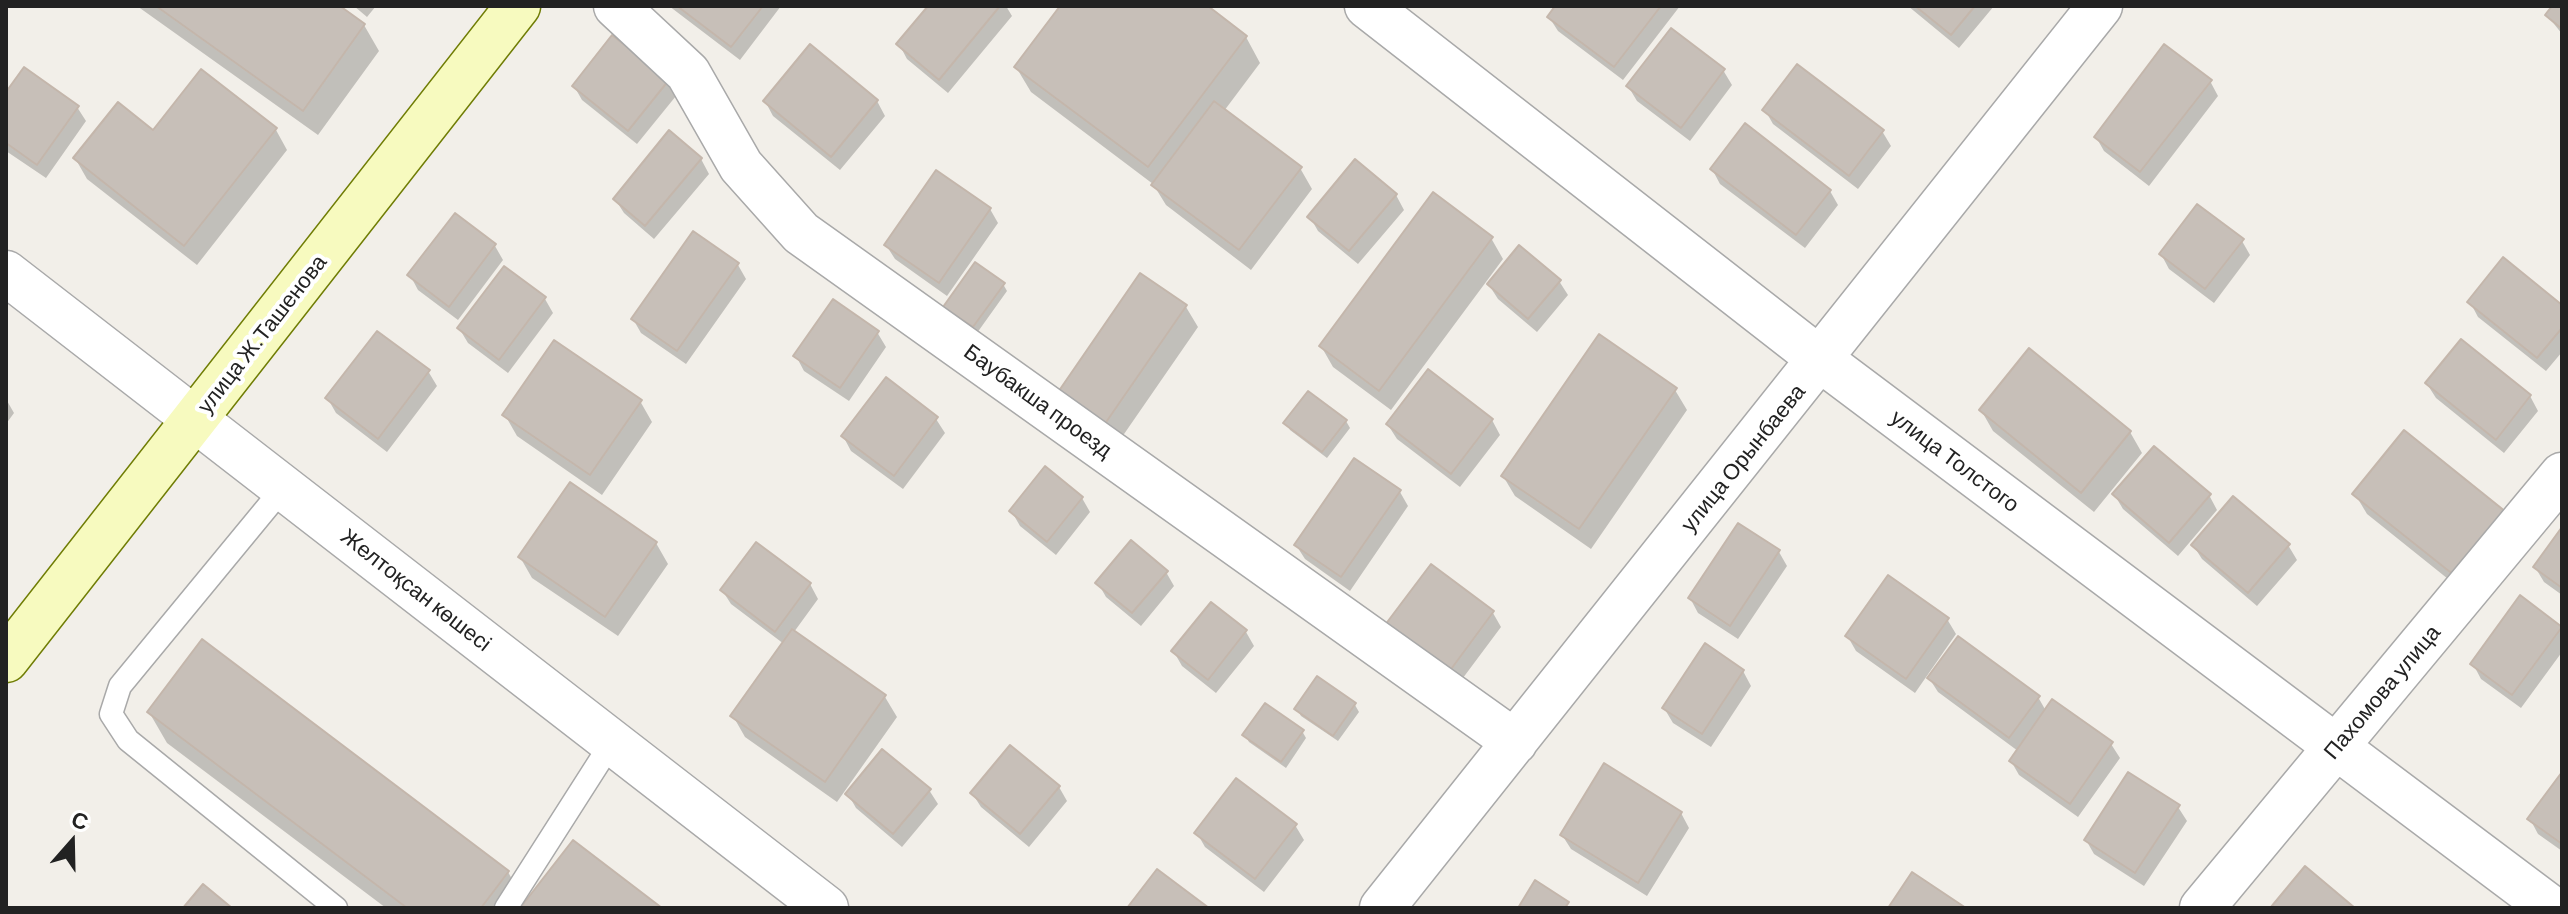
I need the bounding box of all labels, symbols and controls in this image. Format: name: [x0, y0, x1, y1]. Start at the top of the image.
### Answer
street label: улица Ж.Ташенова: [192, 249, 332, 419]
street label: Баубакша проезд: [959, 338, 1117, 464]
street label: улица Орынбаева: [1675, 379, 1811, 537]
street label: улица Толстого: [1886, 404, 2024, 518]
street label: Желтоқсан көшесі: [336, 523, 496, 657]
street label: Пахомова улица: [2318, 620, 2446, 764]
north arrow: [32, 802, 112, 882]
text: С: [68, 805, 92, 834]

